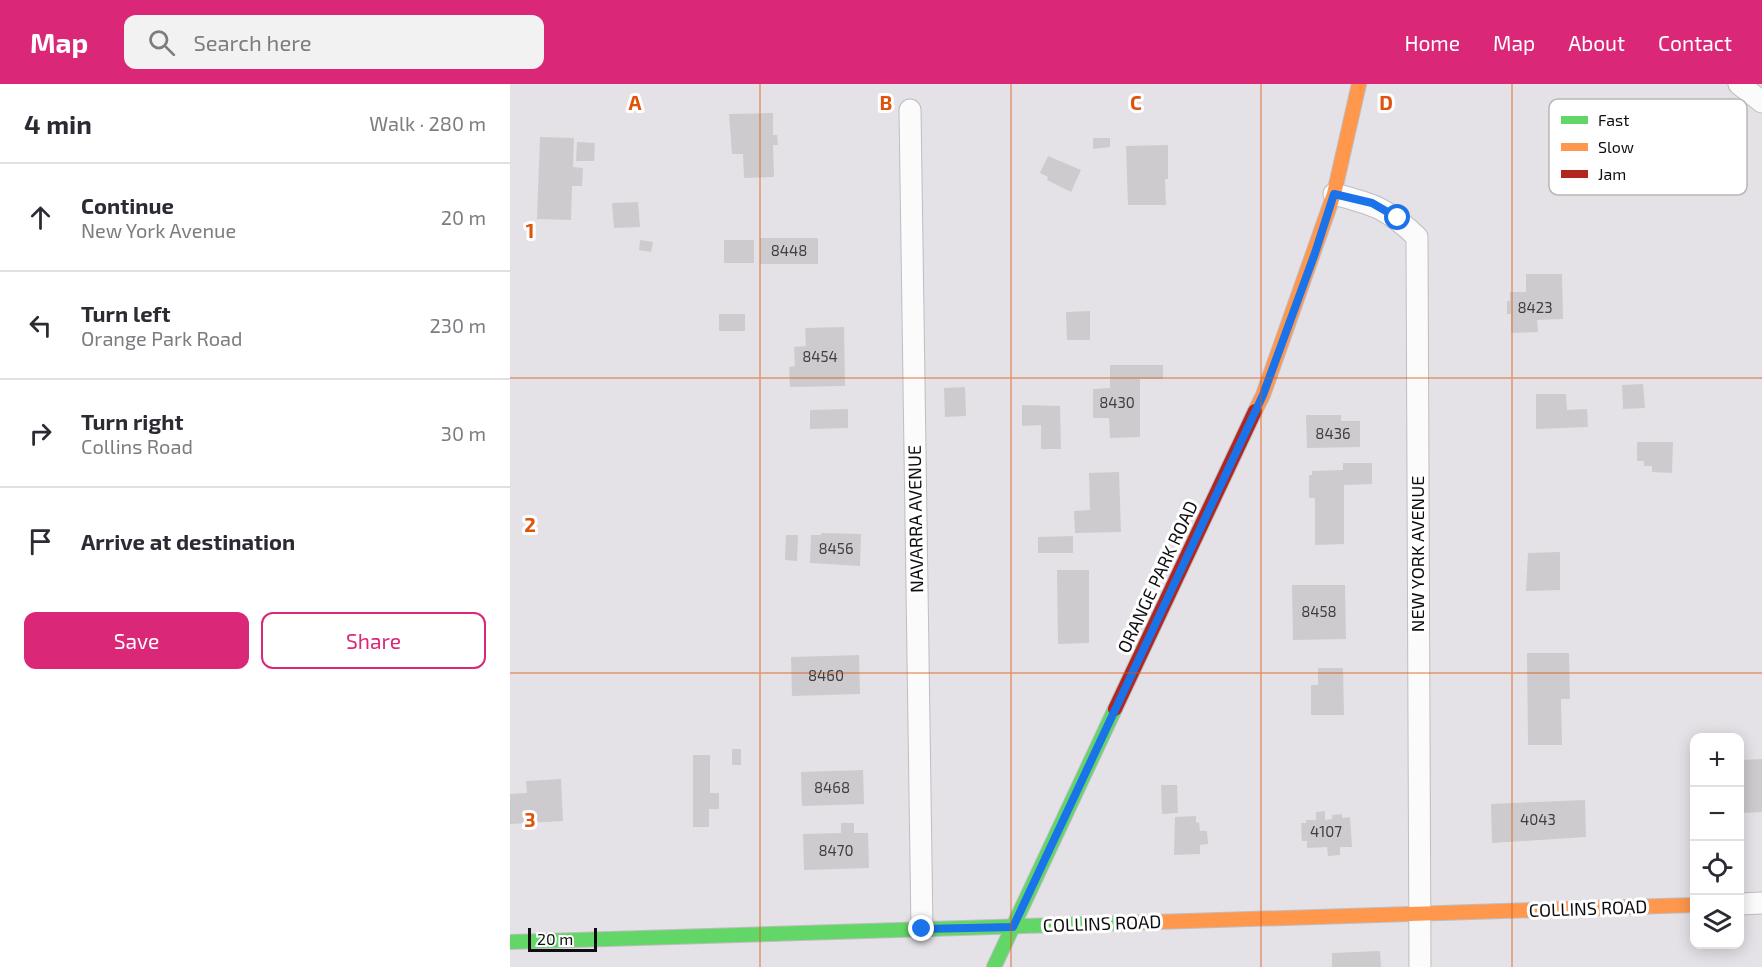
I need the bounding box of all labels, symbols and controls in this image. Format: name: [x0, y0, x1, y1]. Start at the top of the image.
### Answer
search box: [124, 15, 544, 69]
text: Map: [30, 25, 88, 59]
icon: search: [145, 26, 178, 59]
text: Search here: [193, 29, 312, 55]
text: Home: [1404, 30, 1460, 55]
text: Map: [1493, 30, 1535, 55]
text: About: [1568, 30, 1625, 55]
text: Contact: [1658, 30, 1732, 55]
text: A: [628, 90, 642, 114]
text: B: [880, 90, 892, 114]
text: C: [1130, 90, 1142, 114]
text: D: [1379, 90, 1393, 114]
legend: [1549, 99, 1747, 195]
text: 4 min: [24, 108, 92, 139]
text: Fast: [1598, 110, 1629, 129]
text: Walk · 280 m: [369, 111, 486, 135]
text: Slow: [1598, 137, 1634, 156]
text: Jam: [1598, 164, 1626, 183]
text: Continue: [81, 192, 174, 218]
icon: ahead: [24, 201, 57, 234]
route start: [1384, 204, 1410, 230]
text: 20 m: [441, 205, 486, 229]
text: New York Avenue: [81, 218, 236, 242]
text: 1: [526, 218, 534, 242]
house number: 8448: [771, 241, 807, 259]
house number: 8423: [1517, 298, 1553, 316]
text: Turn left: [81, 300, 170, 326]
icon: left: [24, 309, 57, 342]
text: 230 m: [430, 313, 486, 337]
text: Orange Park Road: [81, 326, 242, 350]
house number: 8454: [802, 347, 838, 365]
house number: 8430: [1099, 393, 1135, 411]
text: Turn right: [81, 408, 183, 434]
icon: right: [24, 417, 57, 450]
text: 30 m: [441, 421, 486, 445]
house number: 8436: [1315, 424, 1351, 442]
text: Collins Road: [81, 434, 193, 458]
street label: NAVARRA AVENUE: [903, 445, 927, 593]
street label: NEW YORK AVENUE: [1406, 476, 1428, 632]
street label: ORANGE PARK ROAD: [1112, 497, 1202, 656]
text: 2: [524, 512, 536, 536]
icon: arrive: [24, 525, 57, 558]
text: Arrive at destination: [81, 528, 295, 554]
house number: 8456: [819, 539, 853, 557]
house number: 8458: [1301, 602, 1337, 620]
button: Save: [24, 612, 249, 669]
button: Share: [261, 612, 486, 669]
house number: 8460: [808, 666, 844, 684]
map controls: [1690, 733, 1744, 949]
button: +: [1690, 733, 1744, 787]
house number: 8468: [814, 778, 850, 796]
button: −: [1690, 787, 1744, 841]
text: 3: [524, 807, 536, 831]
house number: 4043: [1520, 810, 1556, 828]
house number: 4107: [1310, 822, 1342, 840]
house number: 8470: [818, 841, 854, 859]
button: locate: [1690, 841, 1744, 895]
street label: COLLINS ROAD: [1528, 895, 1647, 921]
button: layers: [1690, 895, 1744, 949]
street label: COLLINS ROAD: [1042, 910, 1161, 936]
route end: [908, 915, 934, 941]
scale bar: [528, 925, 597, 952]
text: 20 m: [537, 929, 573, 948]

